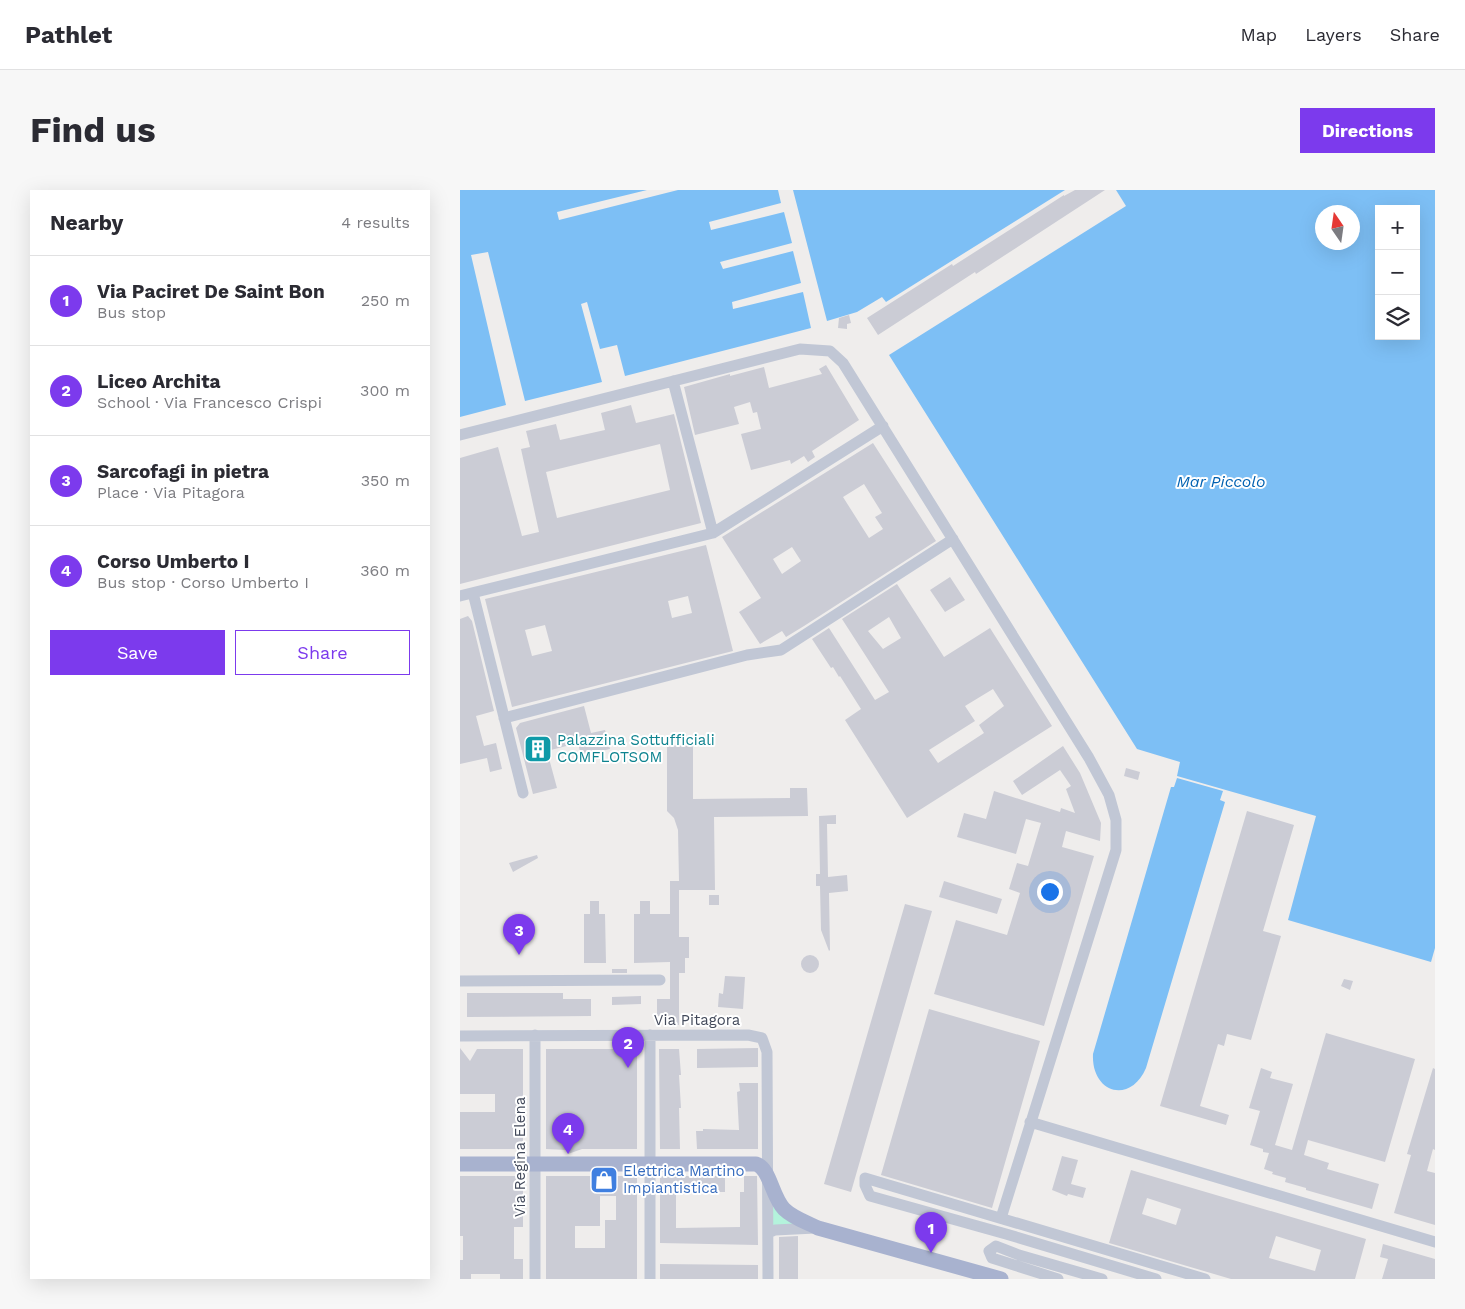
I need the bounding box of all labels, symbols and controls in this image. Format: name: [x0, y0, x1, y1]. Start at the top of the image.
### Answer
text: Pathlet: [25, 21, 112, 49]
text: Map: [1240, 24, 1277, 45]
text: Layers: [1305, 24, 1362, 45]
text: Share: [1390, 24, 1440, 45]
button: Directions: [1300, 108, 1435, 153]
text: Find us: [30, 109, 156, 151]
north arrow: [1315, 205, 1360, 250]
map controls: [1375, 205, 1420, 340]
button: +: [1375, 205, 1420, 250]
text: Nearby: [50, 210, 123, 235]
text: 4 results: [341, 213, 410, 232]
button: −: [1375, 250, 1420, 295]
text: Via Paciret De Saint Bon: [97, 280, 325, 303]
text: 1: [63, 291, 69, 310]
text: 250 m: [361, 291, 410, 310]
button: layers: [1375, 295, 1420, 340]
text: Bus stop: [97, 303, 166, 322]
text: Liceo Archita: [97, 370, 221, 393]
text: 2: [61, 381, 71, 400]
text: 300 m: [360, 381, 410, 400]
text: School · Via Francesco Crispi: [97, 393, 322, 412]
text: Sarcofagi in pietra: [97, 460, 269, 483]
text: 3: [61, 471, 71, 490]
text: 350 m: [361, 471, 410, 490]
water label: Mar Piccolo: [1177, 472, 1266, 491]
text: Place · Via Pitagora: [97, 483, 245, 502]
text: Corso Umberto I: [97, 550, 250, 573]
text: 4: [61, 561, 71, 580]
text: 360 m: [360, 561, 410, 580]
text: Bus stop · Corso Umberto I: [97, 573, 309, 592]
button: Save: [50, 630, 225, 675]
button: Share: [235, 630, 410, 675]
place label: Palazzina Sottufficiali COMFLOTSOM: [557, 731, 715, 766]
building icon: Palazzina Sottufficiali COMFLOTSOM: [523, 734, 553, 764]
your location: [1037, 879, 1063, 905]
pin: 3: [503, 914, 535, 955]
street label: Via Pitagora: [654, 1011, 741, 1029]
pin: 2: [612, 1027, 644, 1068]
street label: Via Regina Elena: [511, 1096, 529, 1217]
pin: 4: [552, 1113, 584, 1154]
place label: Elettrica Martino Impiantistica: [623, 1162, 744, 1197]
shop icon: Elettrica Martino Impiantistica: [589, 1165, 619, 1195]
pin: 1: [915, 1212, 947, 1253]

